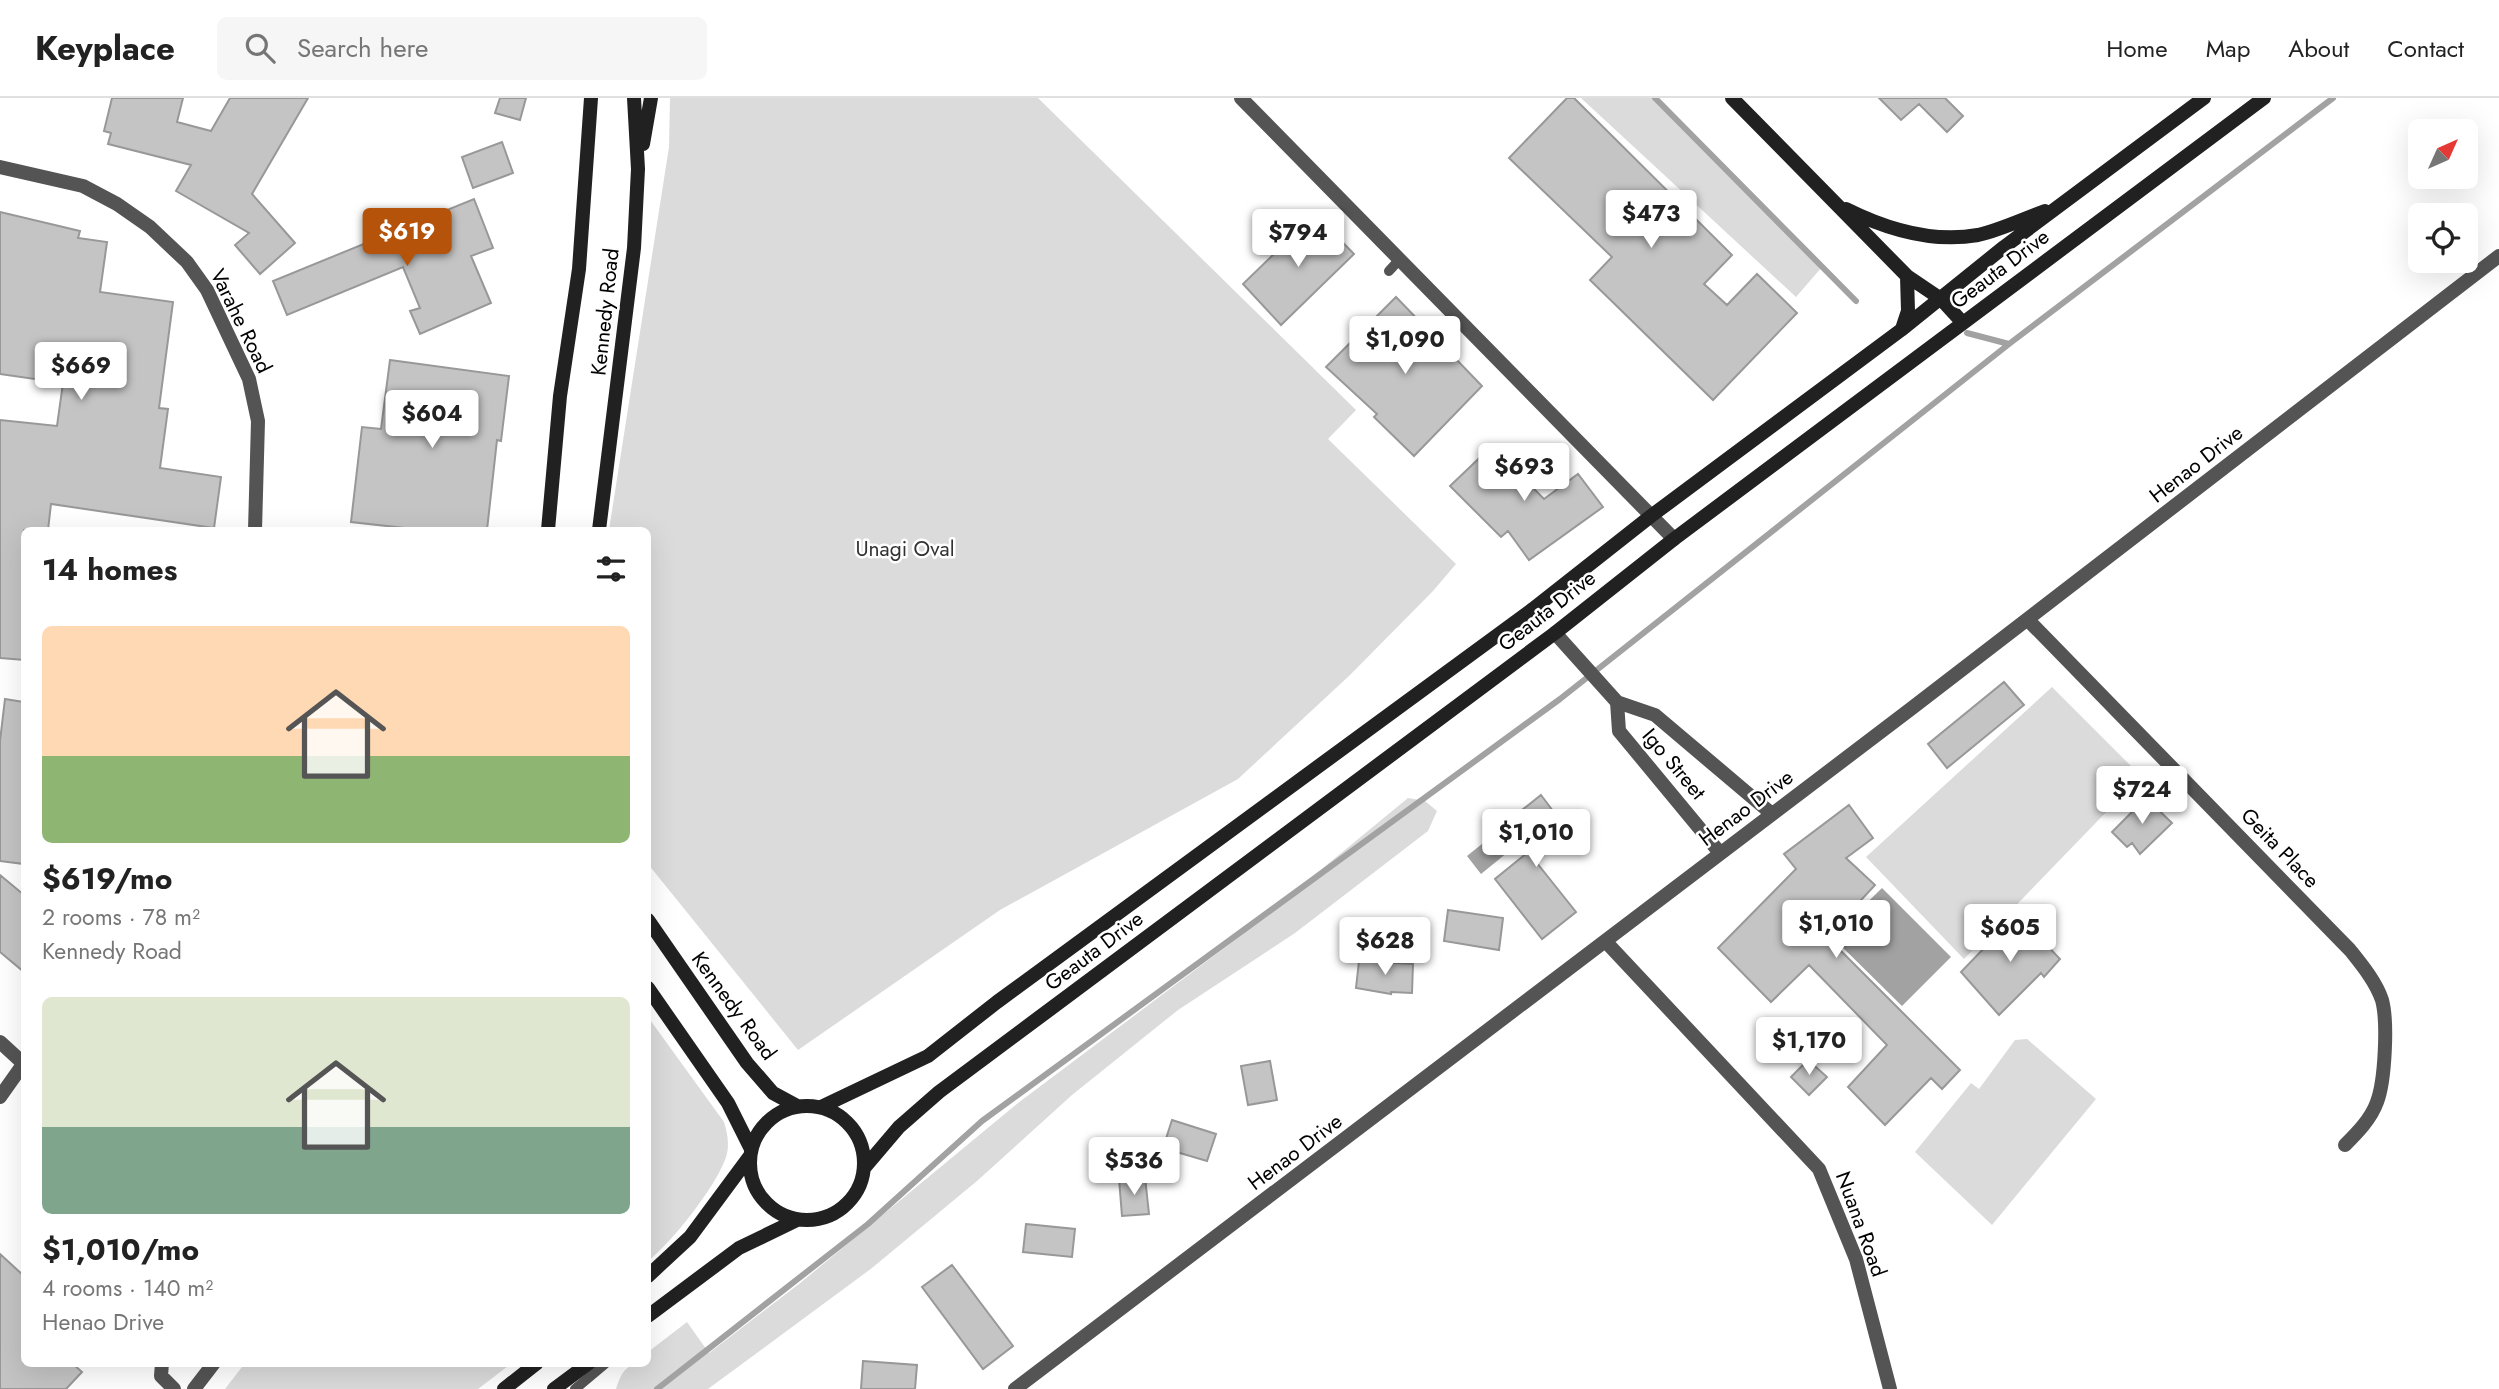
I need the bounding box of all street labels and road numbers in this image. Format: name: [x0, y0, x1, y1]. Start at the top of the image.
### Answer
street label: Geauta Drive: [1945, 222, 2056, 316]
street label: Kennedy Road: [583, 247, 627, 377]
street label: Varahe Road: [203, 264, 279, 378]
street label: Henao Drive: [2143, 418, 2249, 510]
street label: Geauta Drive: [1492, 563, 1602, 659]
street label: Igo Street: [1635, 722, 1713, 806]
street label: Henao Drive: [1692, 762, 1800, 854]
street label: Geita Place: [2234, 801, 2326, 895]
street label: Geauta Drive: [1039, 904, 1150, 998]
street label: Kennedy Road: [684, 946, 784, 1066]
street label: Henao Drive: [1241, 1106, 1349, 1198]
street label: Nuana Road: [1828, 1167, 1894, 1281]

